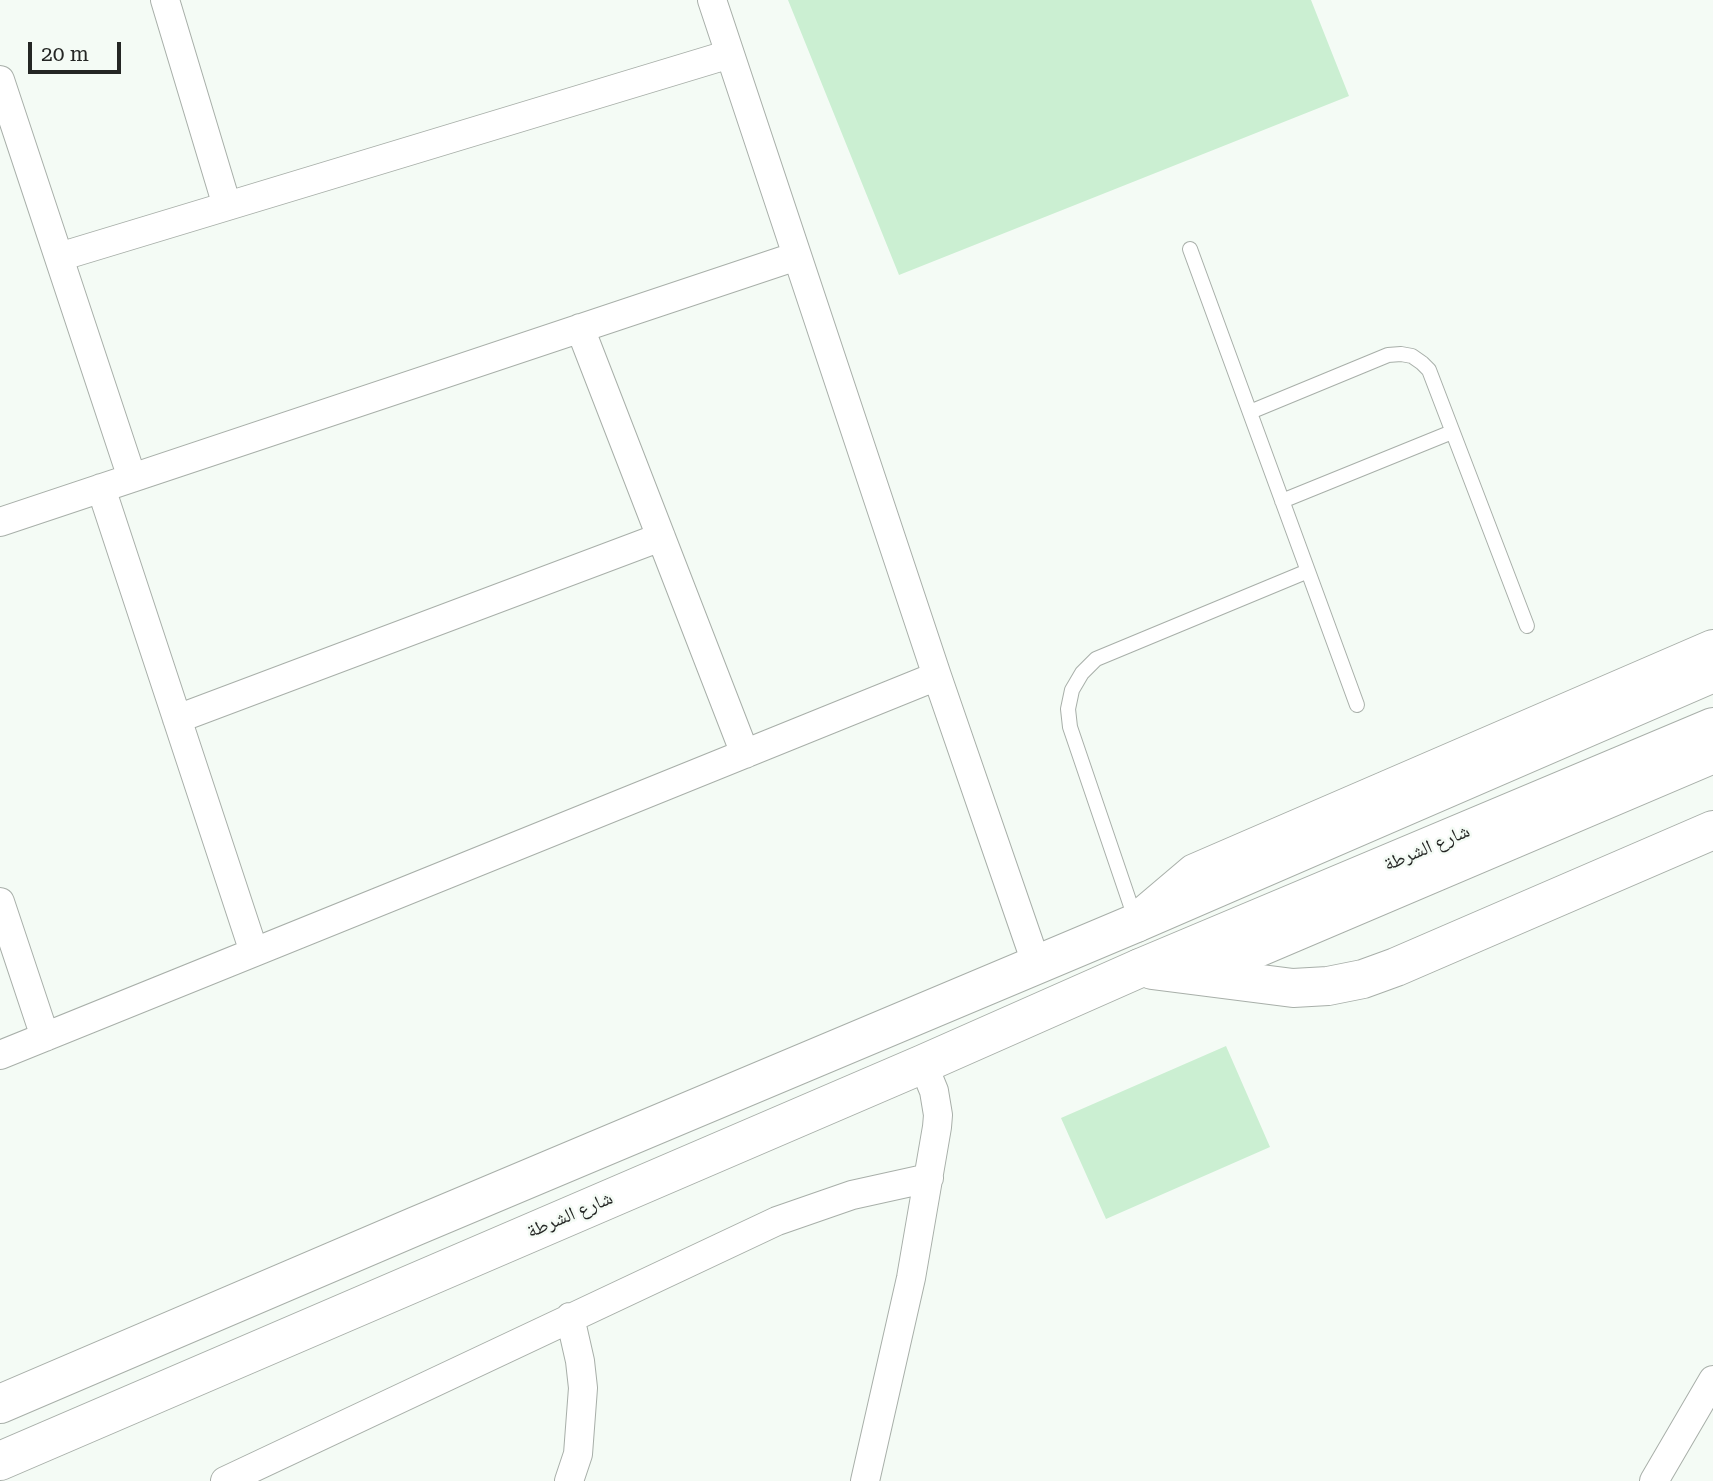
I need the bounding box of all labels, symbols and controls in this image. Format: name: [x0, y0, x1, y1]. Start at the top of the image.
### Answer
scale bar: [32, 28, 124, 72]
text: 20 m: [41, 42, 89, 66]
street label: شارع الشرطة: [1381, 820, 1473, 876]
street label: شارع الشرطة: [524, 1187, 616, 1243]

